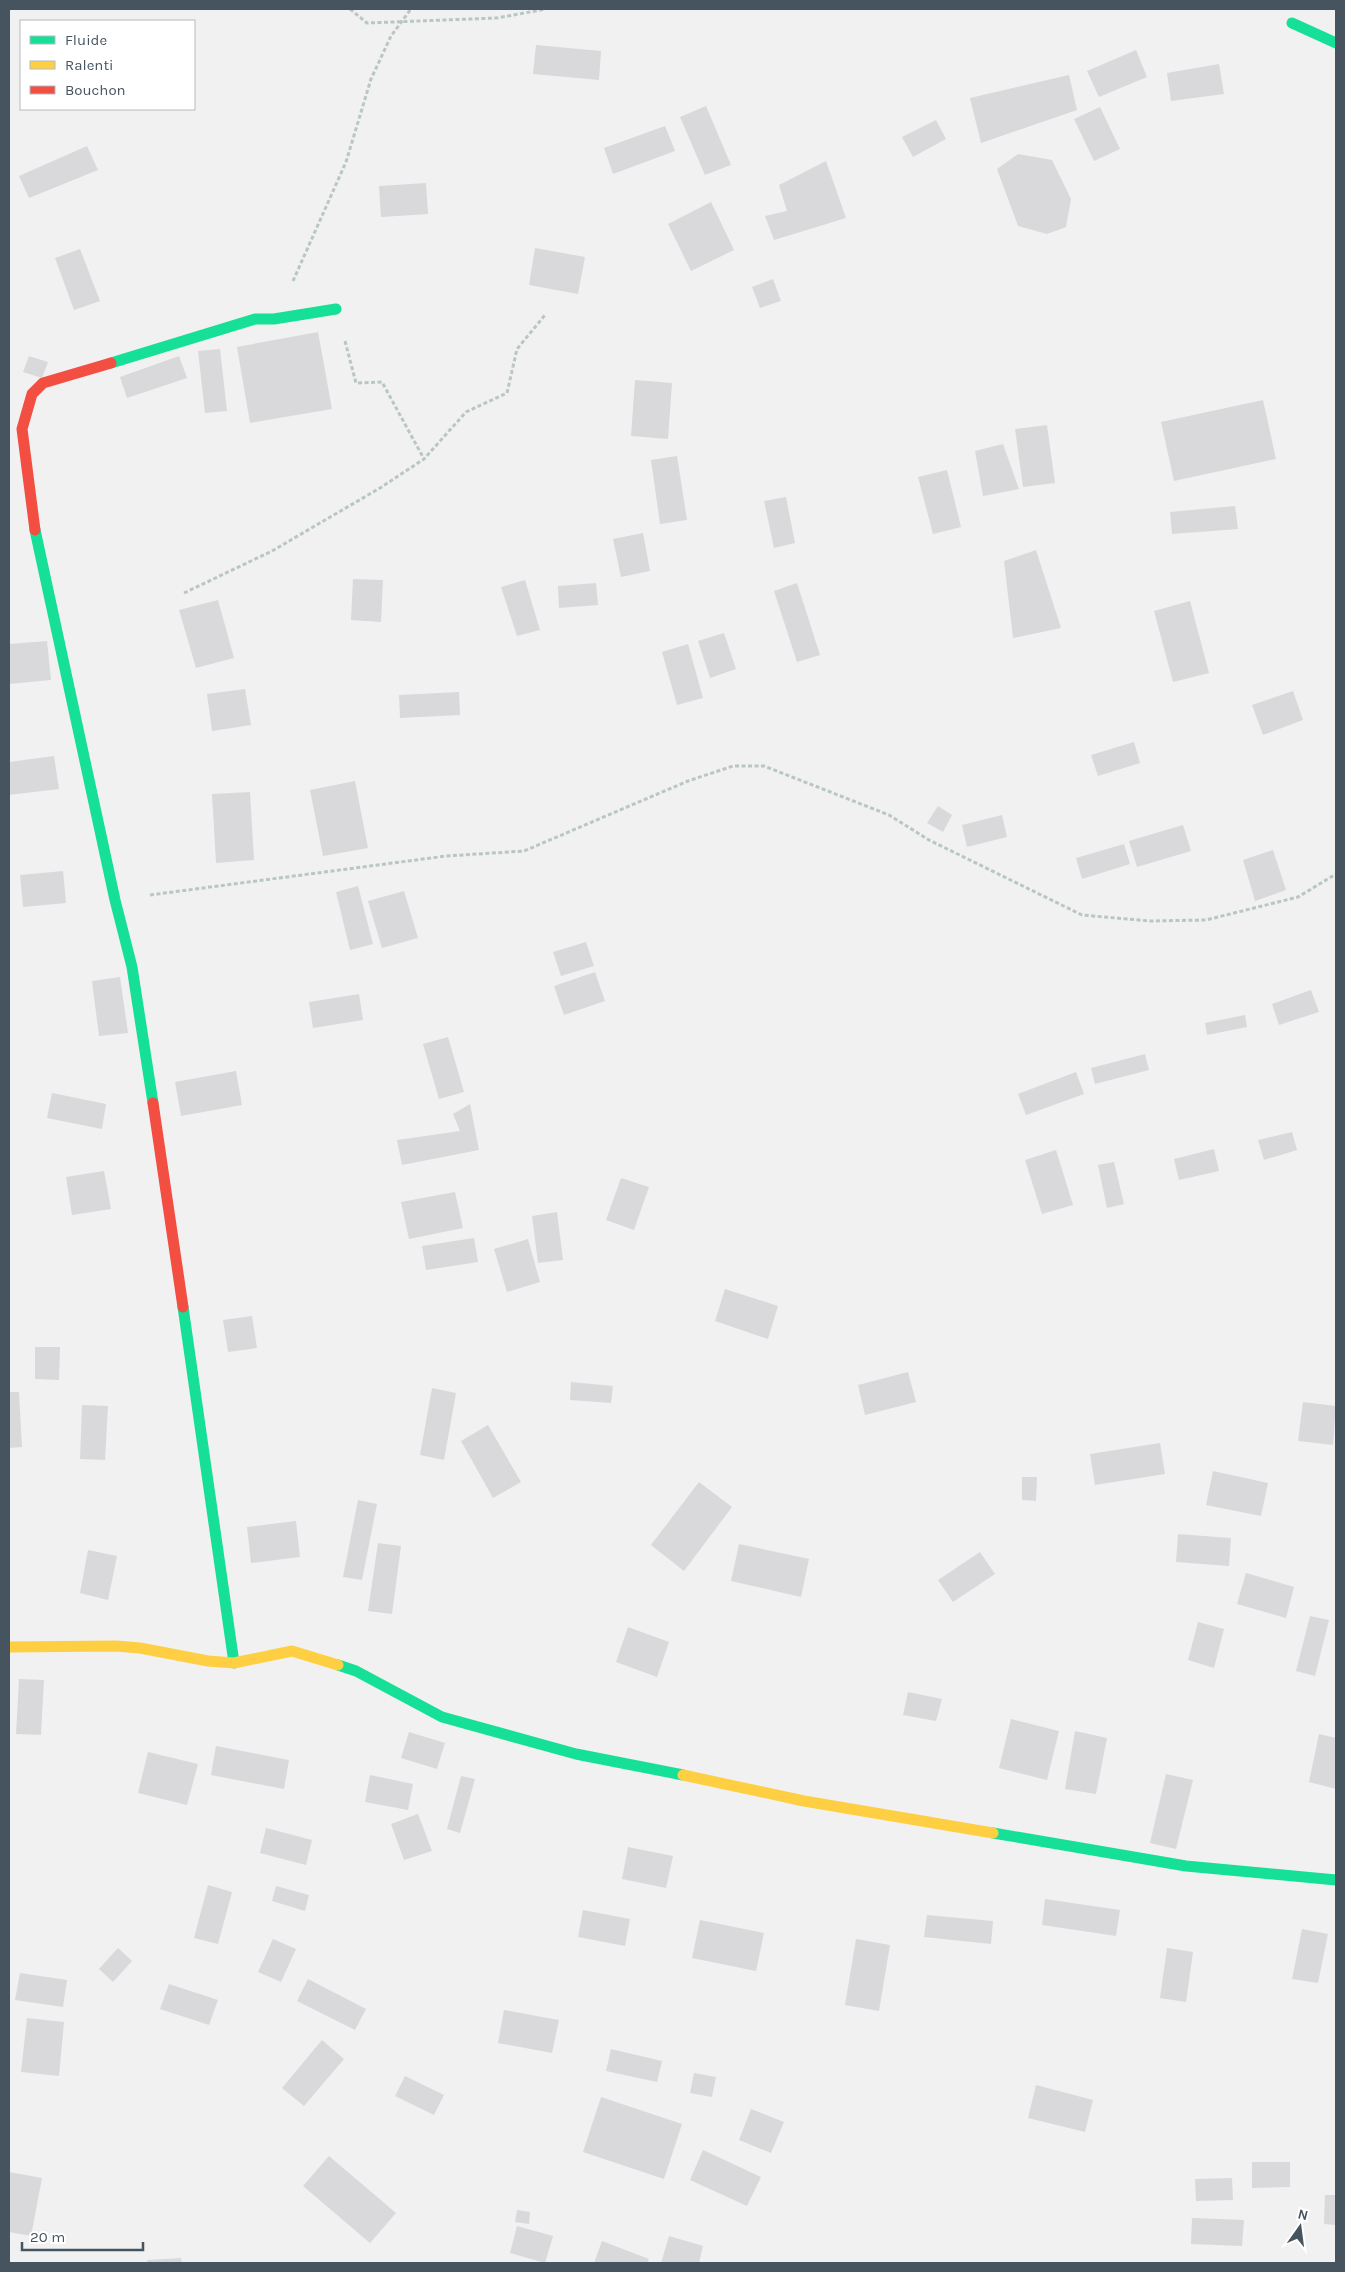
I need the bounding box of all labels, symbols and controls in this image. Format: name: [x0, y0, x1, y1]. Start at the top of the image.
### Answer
legend: [20, 20, 195, 110]
text: Fluide: [65, 31, 107, 49]
text: Ralenti: [65, 56, 114, 74]
text: Bouchon: [65, 81, 126, 99]
north arrow: [1275, 2202, 1325, 2252]
text: N: [1296, 2205, 1310, 2224]
scale bar: [22, 2220, 144, 2252]
text: 20 m: [30, 2228, 65, 2246]

